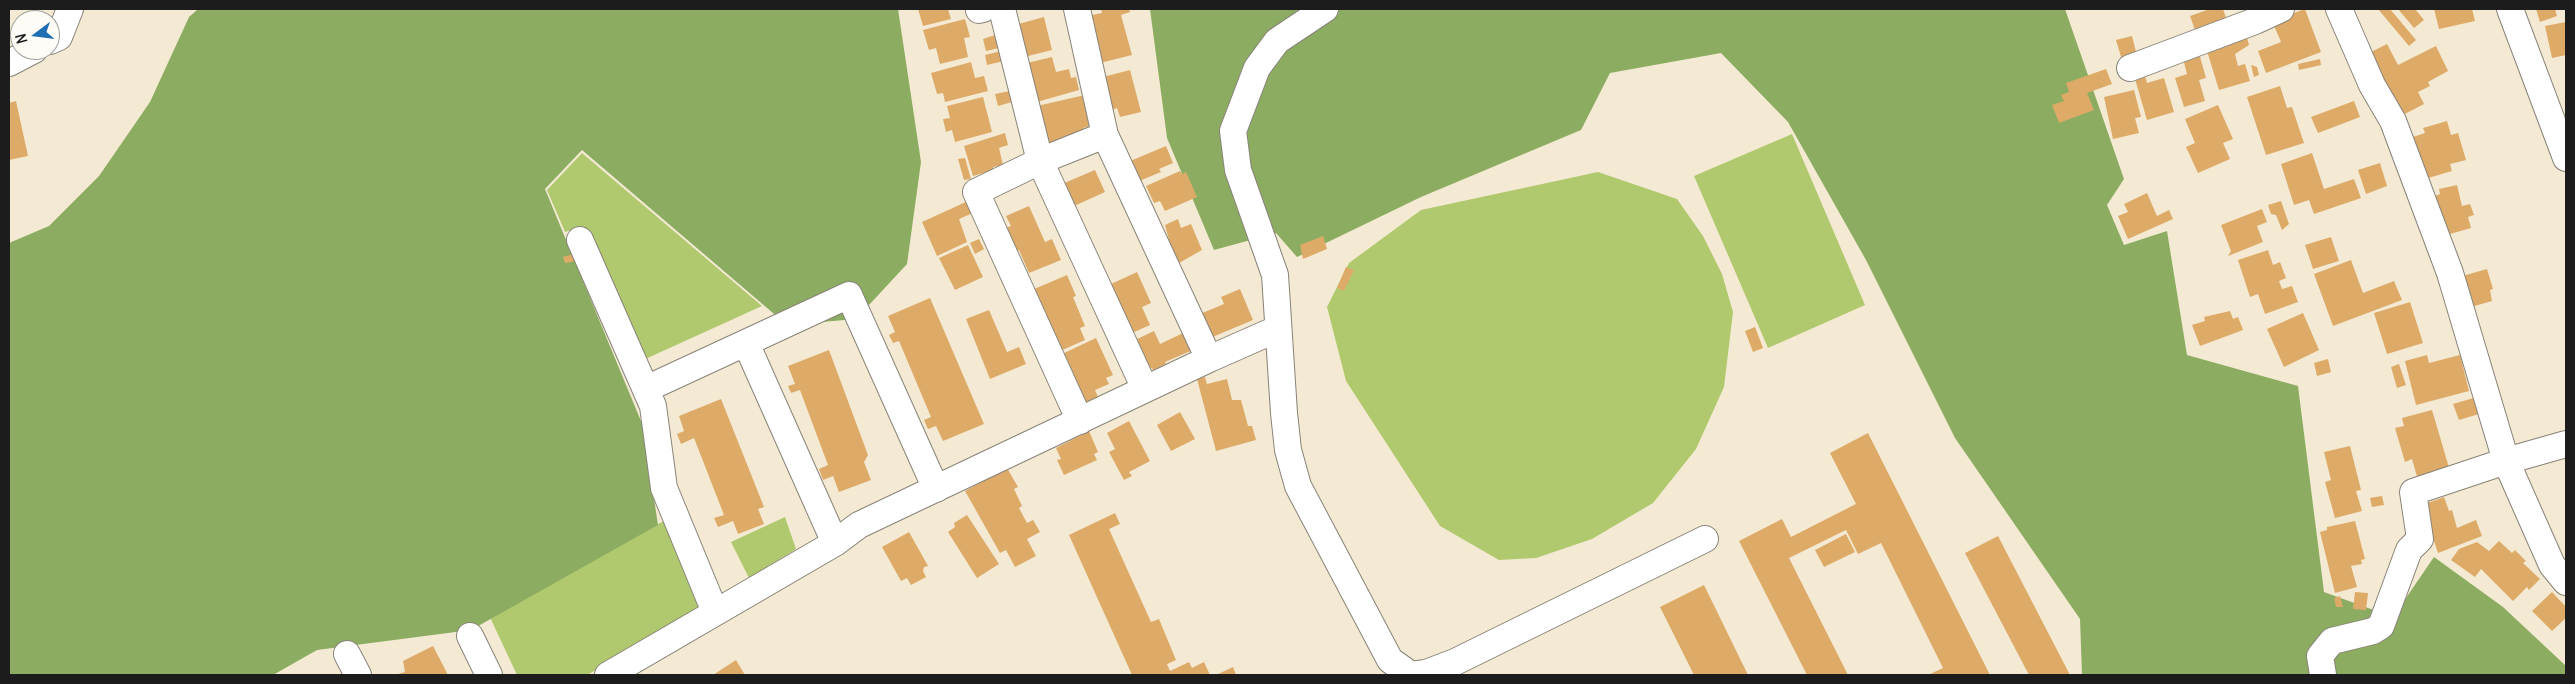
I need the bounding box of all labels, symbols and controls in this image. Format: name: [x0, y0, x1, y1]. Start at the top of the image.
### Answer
north arrow: [10, 10, 60, 60]
text: N: [12, 32, 31, 46]

